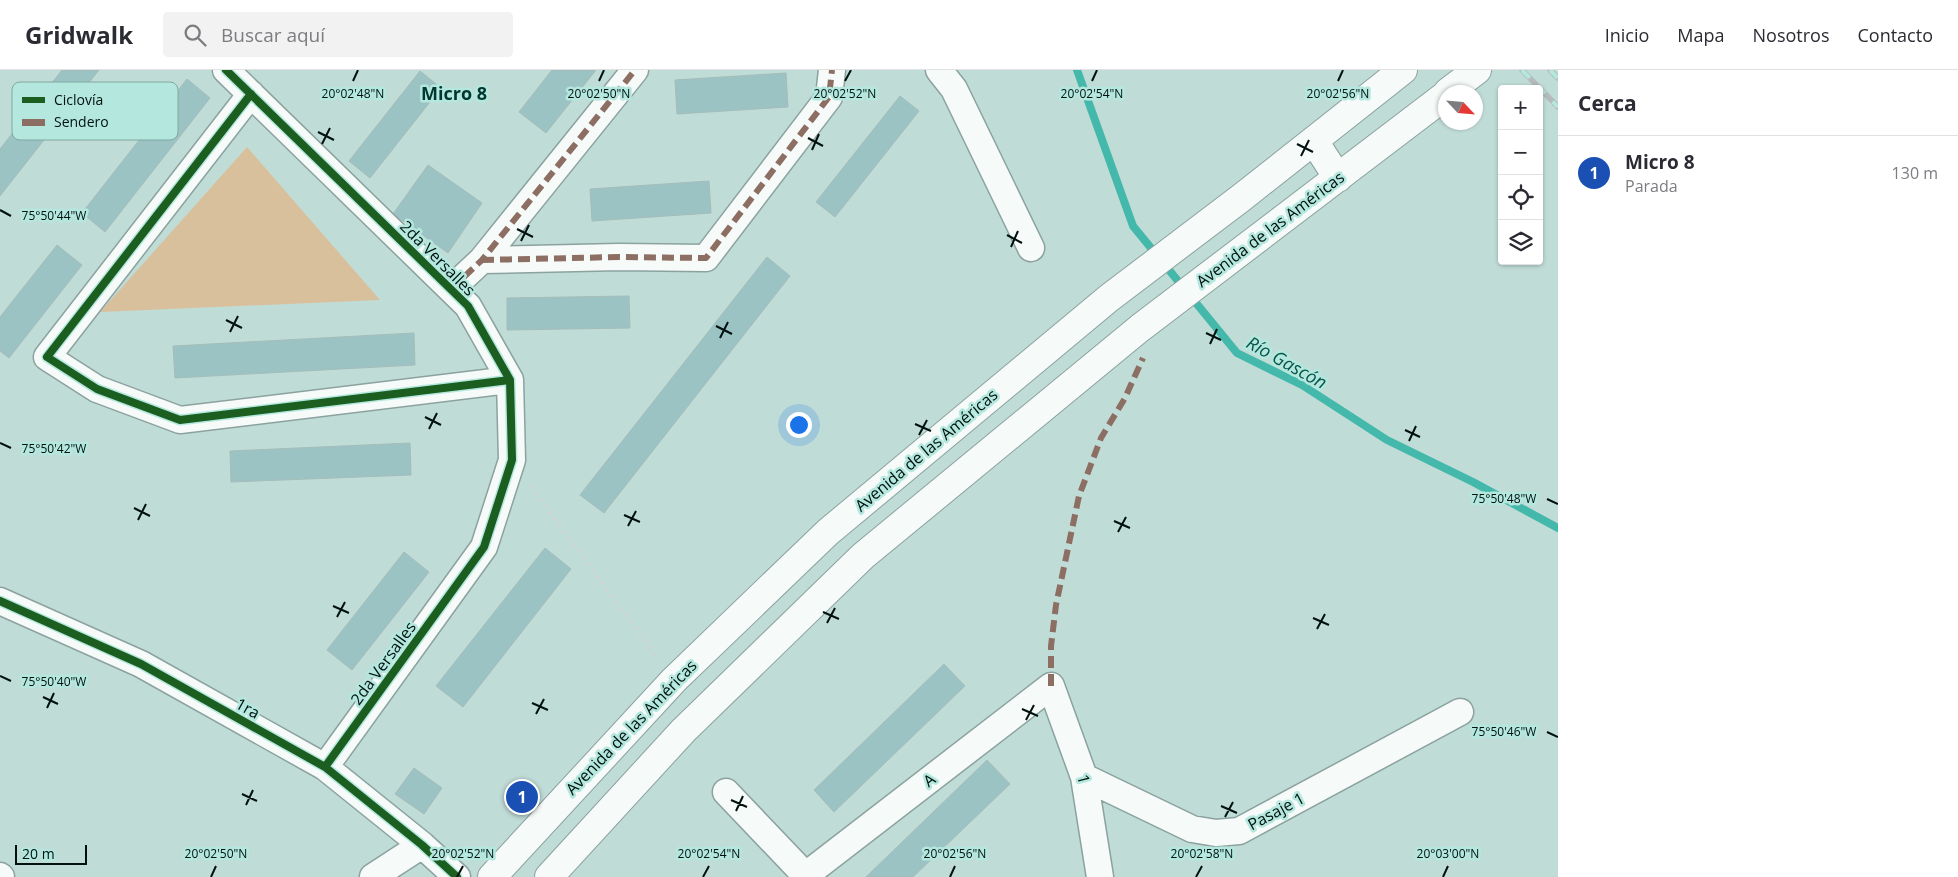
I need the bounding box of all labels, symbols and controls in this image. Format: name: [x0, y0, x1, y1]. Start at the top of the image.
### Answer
search box: [163, 12, 513, 57]
text: Gridwalk: [25, 18, 133, 51]
icon: search: [181, 21, 209, 49]
text: Buscar aquí: [221, 22, 325, 48]
text: Inicio: [1605, 23, 1649, 47]
text: Mapa: [1677, 23, 1725, 47]
text: Nosotros: [1753, 23, 1830, 47]
text: Contacto: [1858, 23, 1933, 47]
district label: Micro 8: [421, 81, 487, 105]
legend: [12, 82, 178, 140]
text: 20°02'48"N: [322, 85, 384, 102]
text: 20°02'50"N: [568, 85, 630, 102]
text: 20°02'52"N: [814, 85, 876, 102]
text: 20°02'54"N: [1061, 85, 1123, 102]
text: 20°02'56"N: [1307, 85, 1369, 102]
north arrow: [1438, 85, 1483, 130]
map controls: [1498, 85, 1543, 265]
button: +: [1498, 85, 1543, 130]
text: Cerca: [1578, 89, 1637, 117]
text: Ciclovía: [54, 90, 103, 109]
text: Sendero: [54, 112, 109, 131]
button: −: [1498, 130, 1543, 175]
text: Micro 8: [1625, 149, 1695, 175]
text: 1: [1589, 162, 1599, 184]
text: 130 m: [1892, 162, 1938, 184]
street label: Avenida de las Américas: [1191, 166, 1349, 292]
button: locate: [1498, 175, 1543, 220]
text: Parada: [1625, 175, 1678, 197]
text: 75°50'44"W: [22, 207, 86, 224]
street label: 2da Versalles: [395, 215, 481, 301]
button: layers: [1498, 220, 1543, 265]
water label: Río Gascón: [1242, 330, 1332, 394]
street label: Avenida de las Américas: [850, 384, 1002, 516]
your location: [786, 412, 812, 438]
text: 75°50'42"W: [22, 440, 86, 457]
text: 75°50'48"W: [1472, 490, 1536, 507]
street label: 2da Versalles: [345, 617, 421, 709]
street label: Avenida de las Américas: [561, 655, 701, 799]
text: 75°50'40"W: [22, 673, 86, 690]
street label: 1ra: [232, 692, 264, 724]
text: 75°50'46"W: [1472, 723, 1536, 740]
street label: A: [918, 768, 940, 792]
street label: 1: [1072, 772, 1096, 786]
pin: 1: [506, 778, 538, 816]
street label: Pasaje 1: [1244, 787, 1308, 835]
scale bar: [15, 842, 88, 865]
text: 20 m: [22, 844, 55, 863]
text: 20°02'50"N: [185, 845, 247, 862]
text: 20°02'52"N: [432, 845, 494, 862]
text: 20°02'54"N: [678, 845, 740, 862]
text: 20°02'56"N: [924, 845, 986, 862]
text: 20°02'58"N: [1171, 845, 1233, 862]
text: 20°03'00"N: [1417, 845, 1479, 862]

